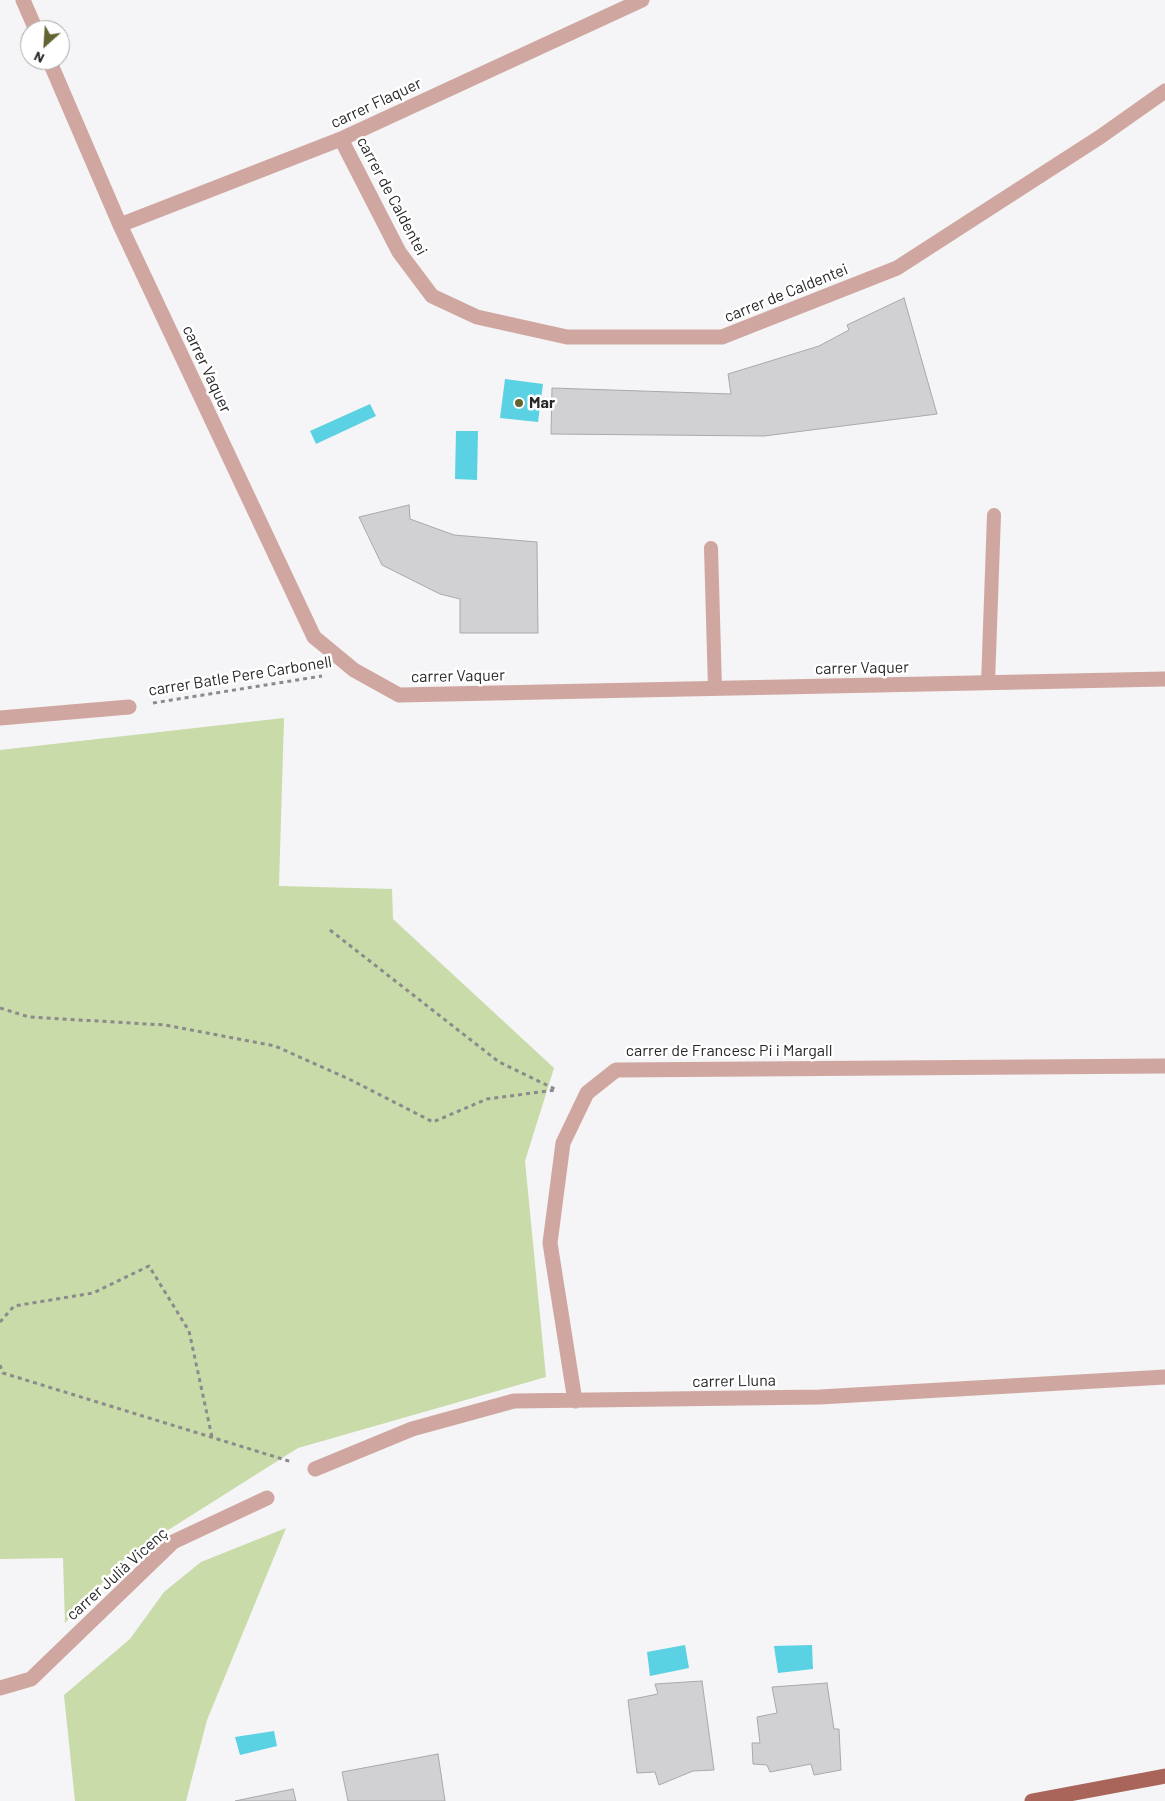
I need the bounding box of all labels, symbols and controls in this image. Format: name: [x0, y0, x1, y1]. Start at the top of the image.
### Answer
north arrow: [20, 20, 70, 70]
text: N: [31, 48, 47, 68]
street label: carrer Flaquer: [327, 74, 425, 132]
street label: carrer de Caldentei: [353, 133, 431, 259]
street label: carrer de Caldentei: [721, 259, 851, 327]
street label: carrer Vaquer: [178, 322, 236, 416]
place label: Mar: [529, 393, 555, 413]
marker: Mar: [513, 397, 525, 409]
street label: carrer Batle Pere Carbonell: [147, 652, 333, 700]
street label: carrer Vaquer: [815, 658, 909, 678]
street label: carrer Vaquer: [411, 666, 505, 686]
street label: carrer de Francesc Pi i Margall: [626, 1041, 832, 1061]
street label: carrer Lluna: [692, 1371, 776, 1391]
street label: carrer Julià Vicenç: [62, 1523, 172, 1625]

